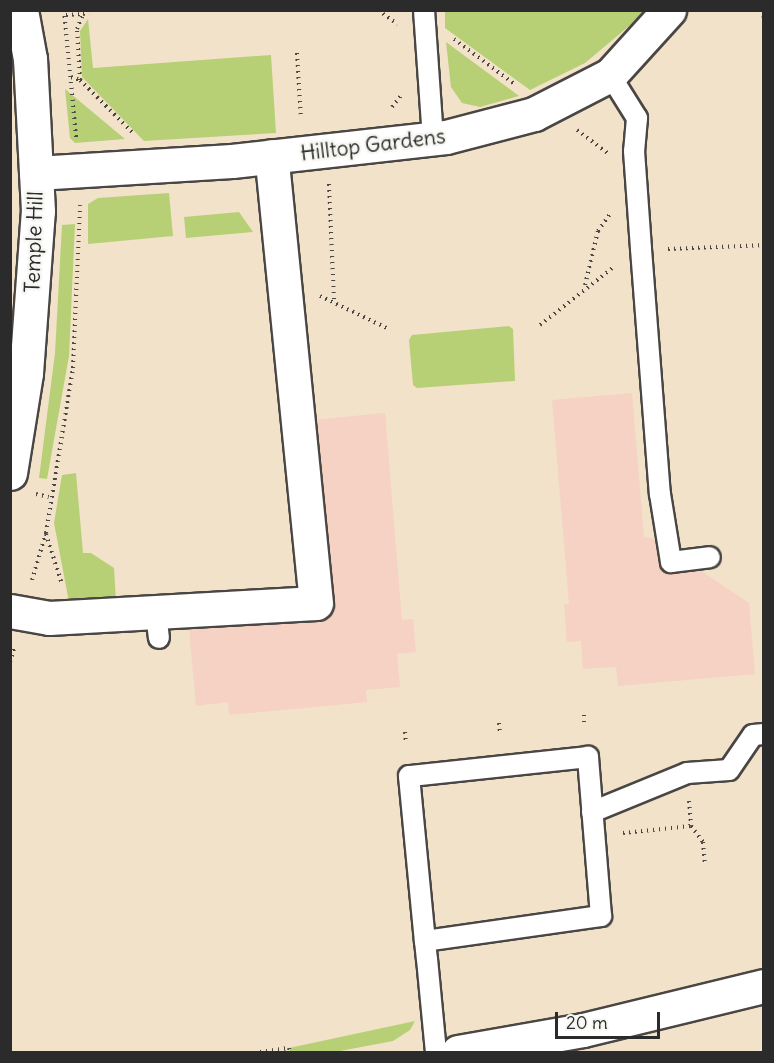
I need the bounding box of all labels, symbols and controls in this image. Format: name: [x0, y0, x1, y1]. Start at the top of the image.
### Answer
street label: Hilltop Gardens: [299, 124, 447, 166]
street label: Temple Hill: [20, 191, 48, 293]
scale bar: [558, 1000, 663, 1038]
text: 20 m: [566, 1011, 608, 1034]

